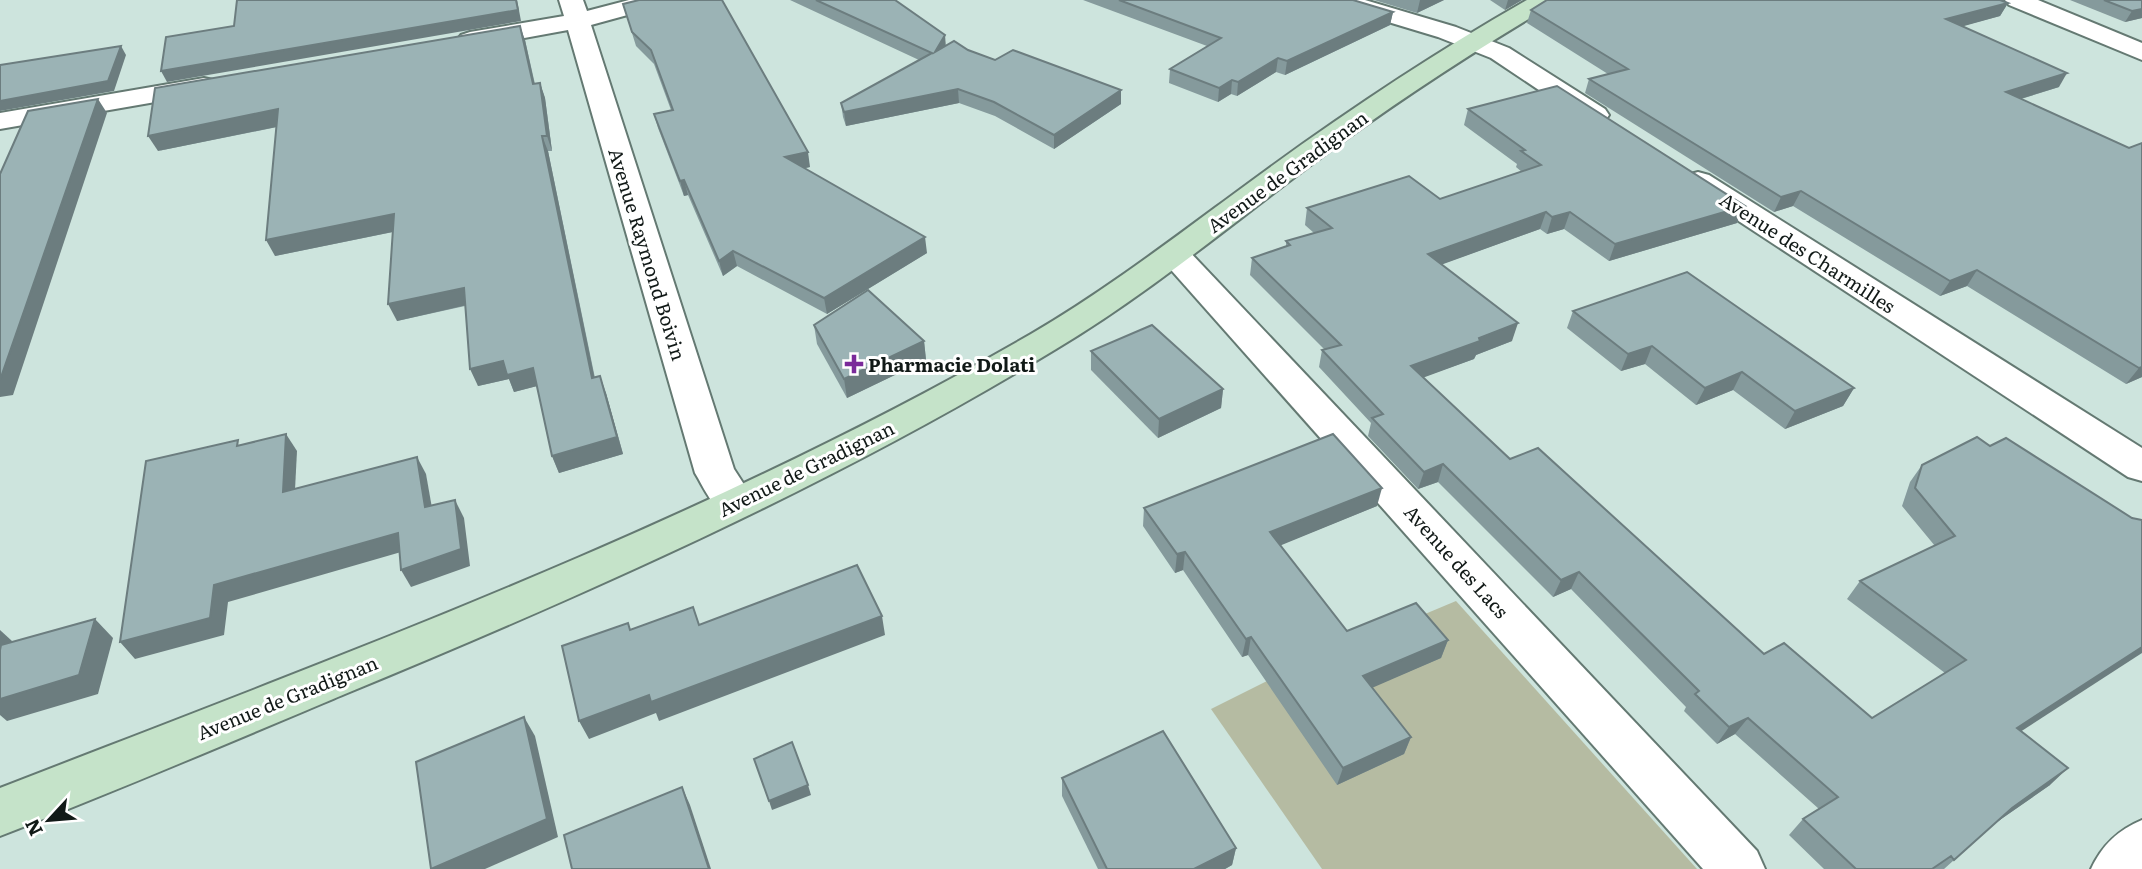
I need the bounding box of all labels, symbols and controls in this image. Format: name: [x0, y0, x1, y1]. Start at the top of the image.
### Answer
street label: Avenue de Gradignan: [1201, 103, 1373, 239]
street label: Avenue Raymond Boivin: [602, 144, 694, 364]
street label: Avenue des Charmilles: [1715, 185, 1902, 320]
place label: Pharmacie Dolati: [868, 350, 1035, 378]
marker: Pharmacie Dolati: [846, 356, 862, 372]
street label: Avenue de Gradignan: [713, 413, 899, 523]
street label: Avenue des Lacs: [1398, 498, 1516, 624]
street label: Avenue de Gradignan: [192, 648, 382, 746]
north arrow: [14, 785, 84, 855]
text: N: [17, 815, 49, 841]

